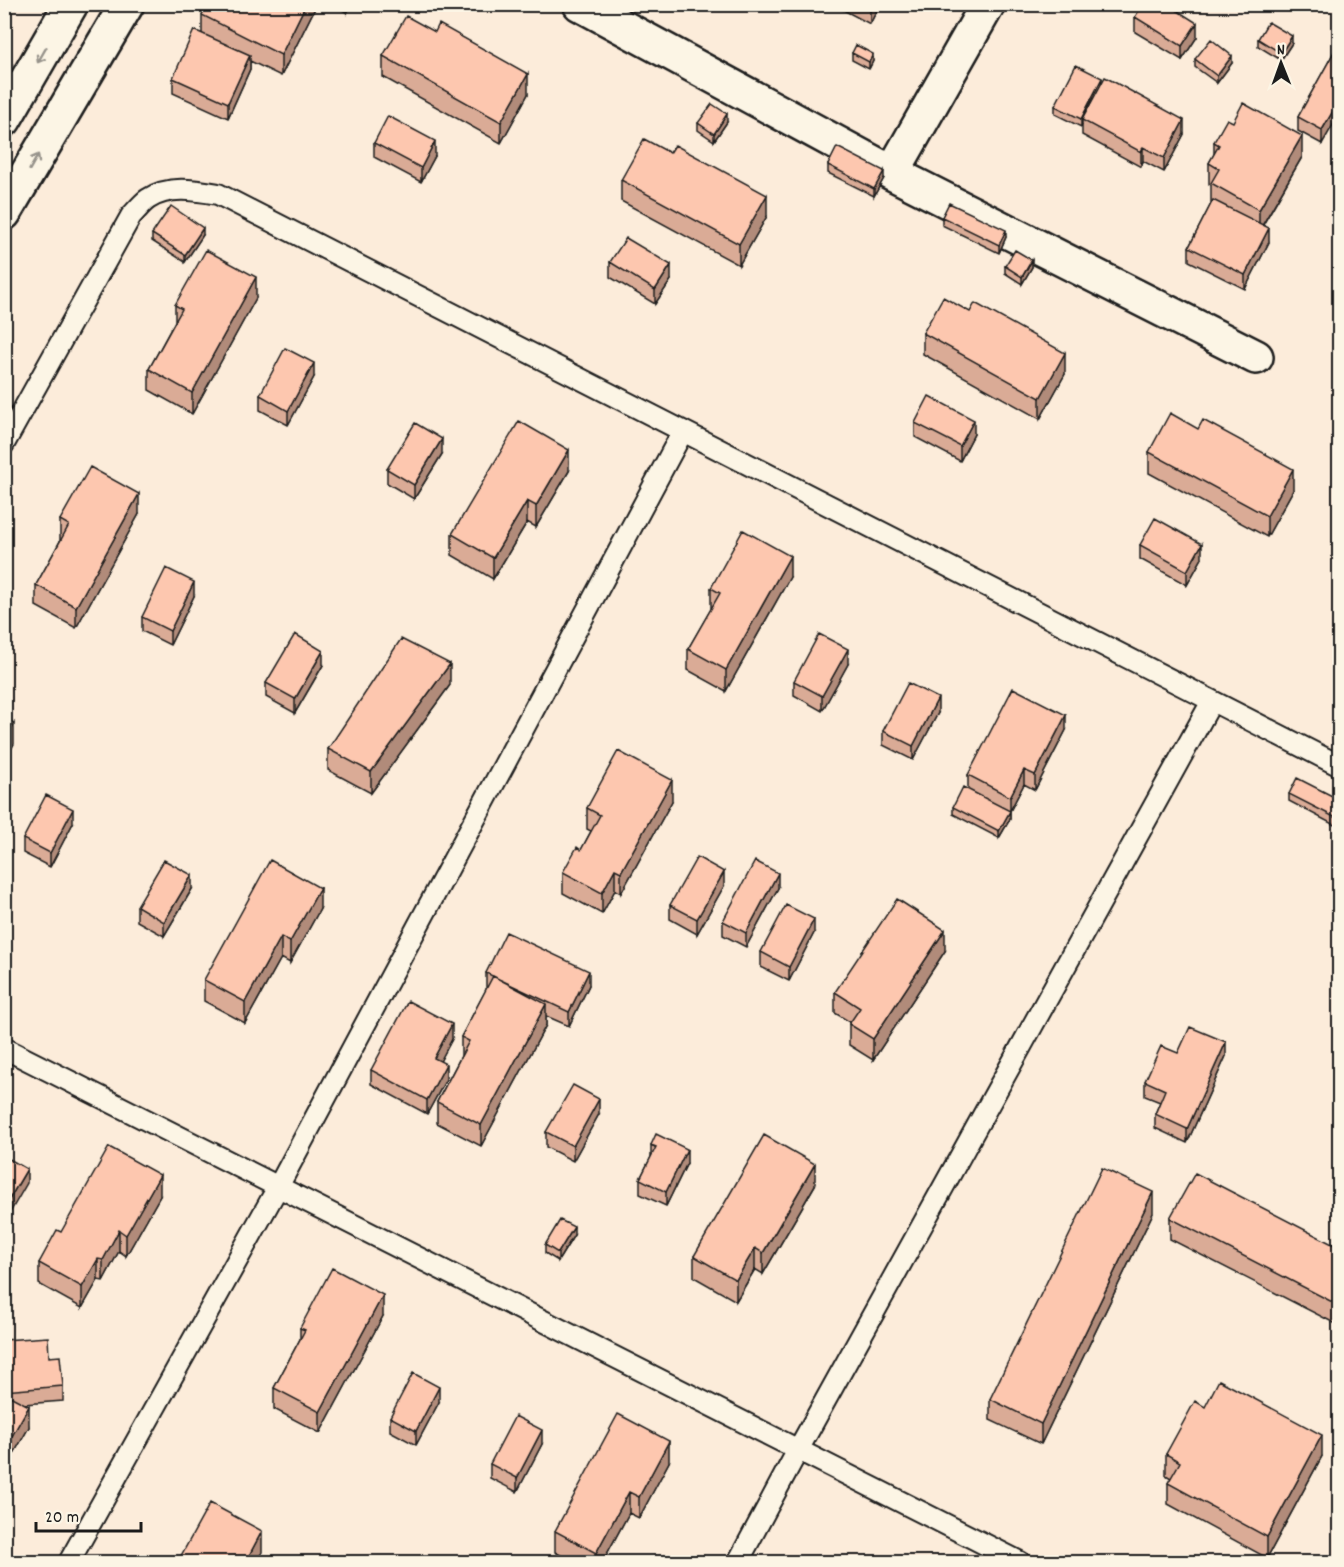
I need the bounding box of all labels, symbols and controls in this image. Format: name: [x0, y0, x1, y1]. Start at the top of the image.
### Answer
north arrow: [1251, 33, 1311, 93]
text: N: [1277, 39, 1285, 62]
one-way arrow: [35, 46, 47, 63]
one-way arrow: [29, 154, 40, 172]
scale bar: [36, 1495, 141, 1533]
text: 20 m: [45, 1506, 79, 1531]

